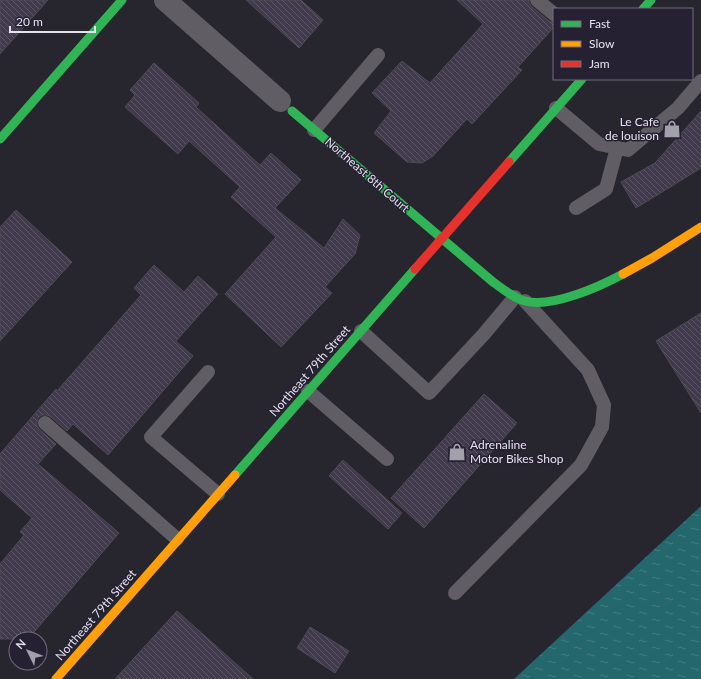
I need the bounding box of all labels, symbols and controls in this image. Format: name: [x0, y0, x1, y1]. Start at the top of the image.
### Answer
scale bar: [10, 8, 95, 34]
legend: [553, 8, 693, 80]
text: 20 m: [16, 14, 43, 29]
text: Fast: [589, 16, 611, 31]
text: Slow: [589, 36, 615, 51]
text: Jam: [589, 56, 610, 71]
place label: Le Cafe de louison: [605, 114, 659, 143]
shop icon: Le Cafe de louison: [662, 119, 682, 139]
street label: Northeast 8th Court: [322, 134, 413, 216]
street label: Northeast 79th Street: [266, 322, 354, 419]
place label: Adrenaline Motor Bikes Shop: [470, 437, 564, 466]
shop icon: Adrenaline Motor Bikes Shop: [447, 442, 467, 462]
street label: Northeast 79th Street: [52, 566, 140, 663]
north arrow: [8, 631, 48, 671]
text: N: [13, 636, 28, 651]

